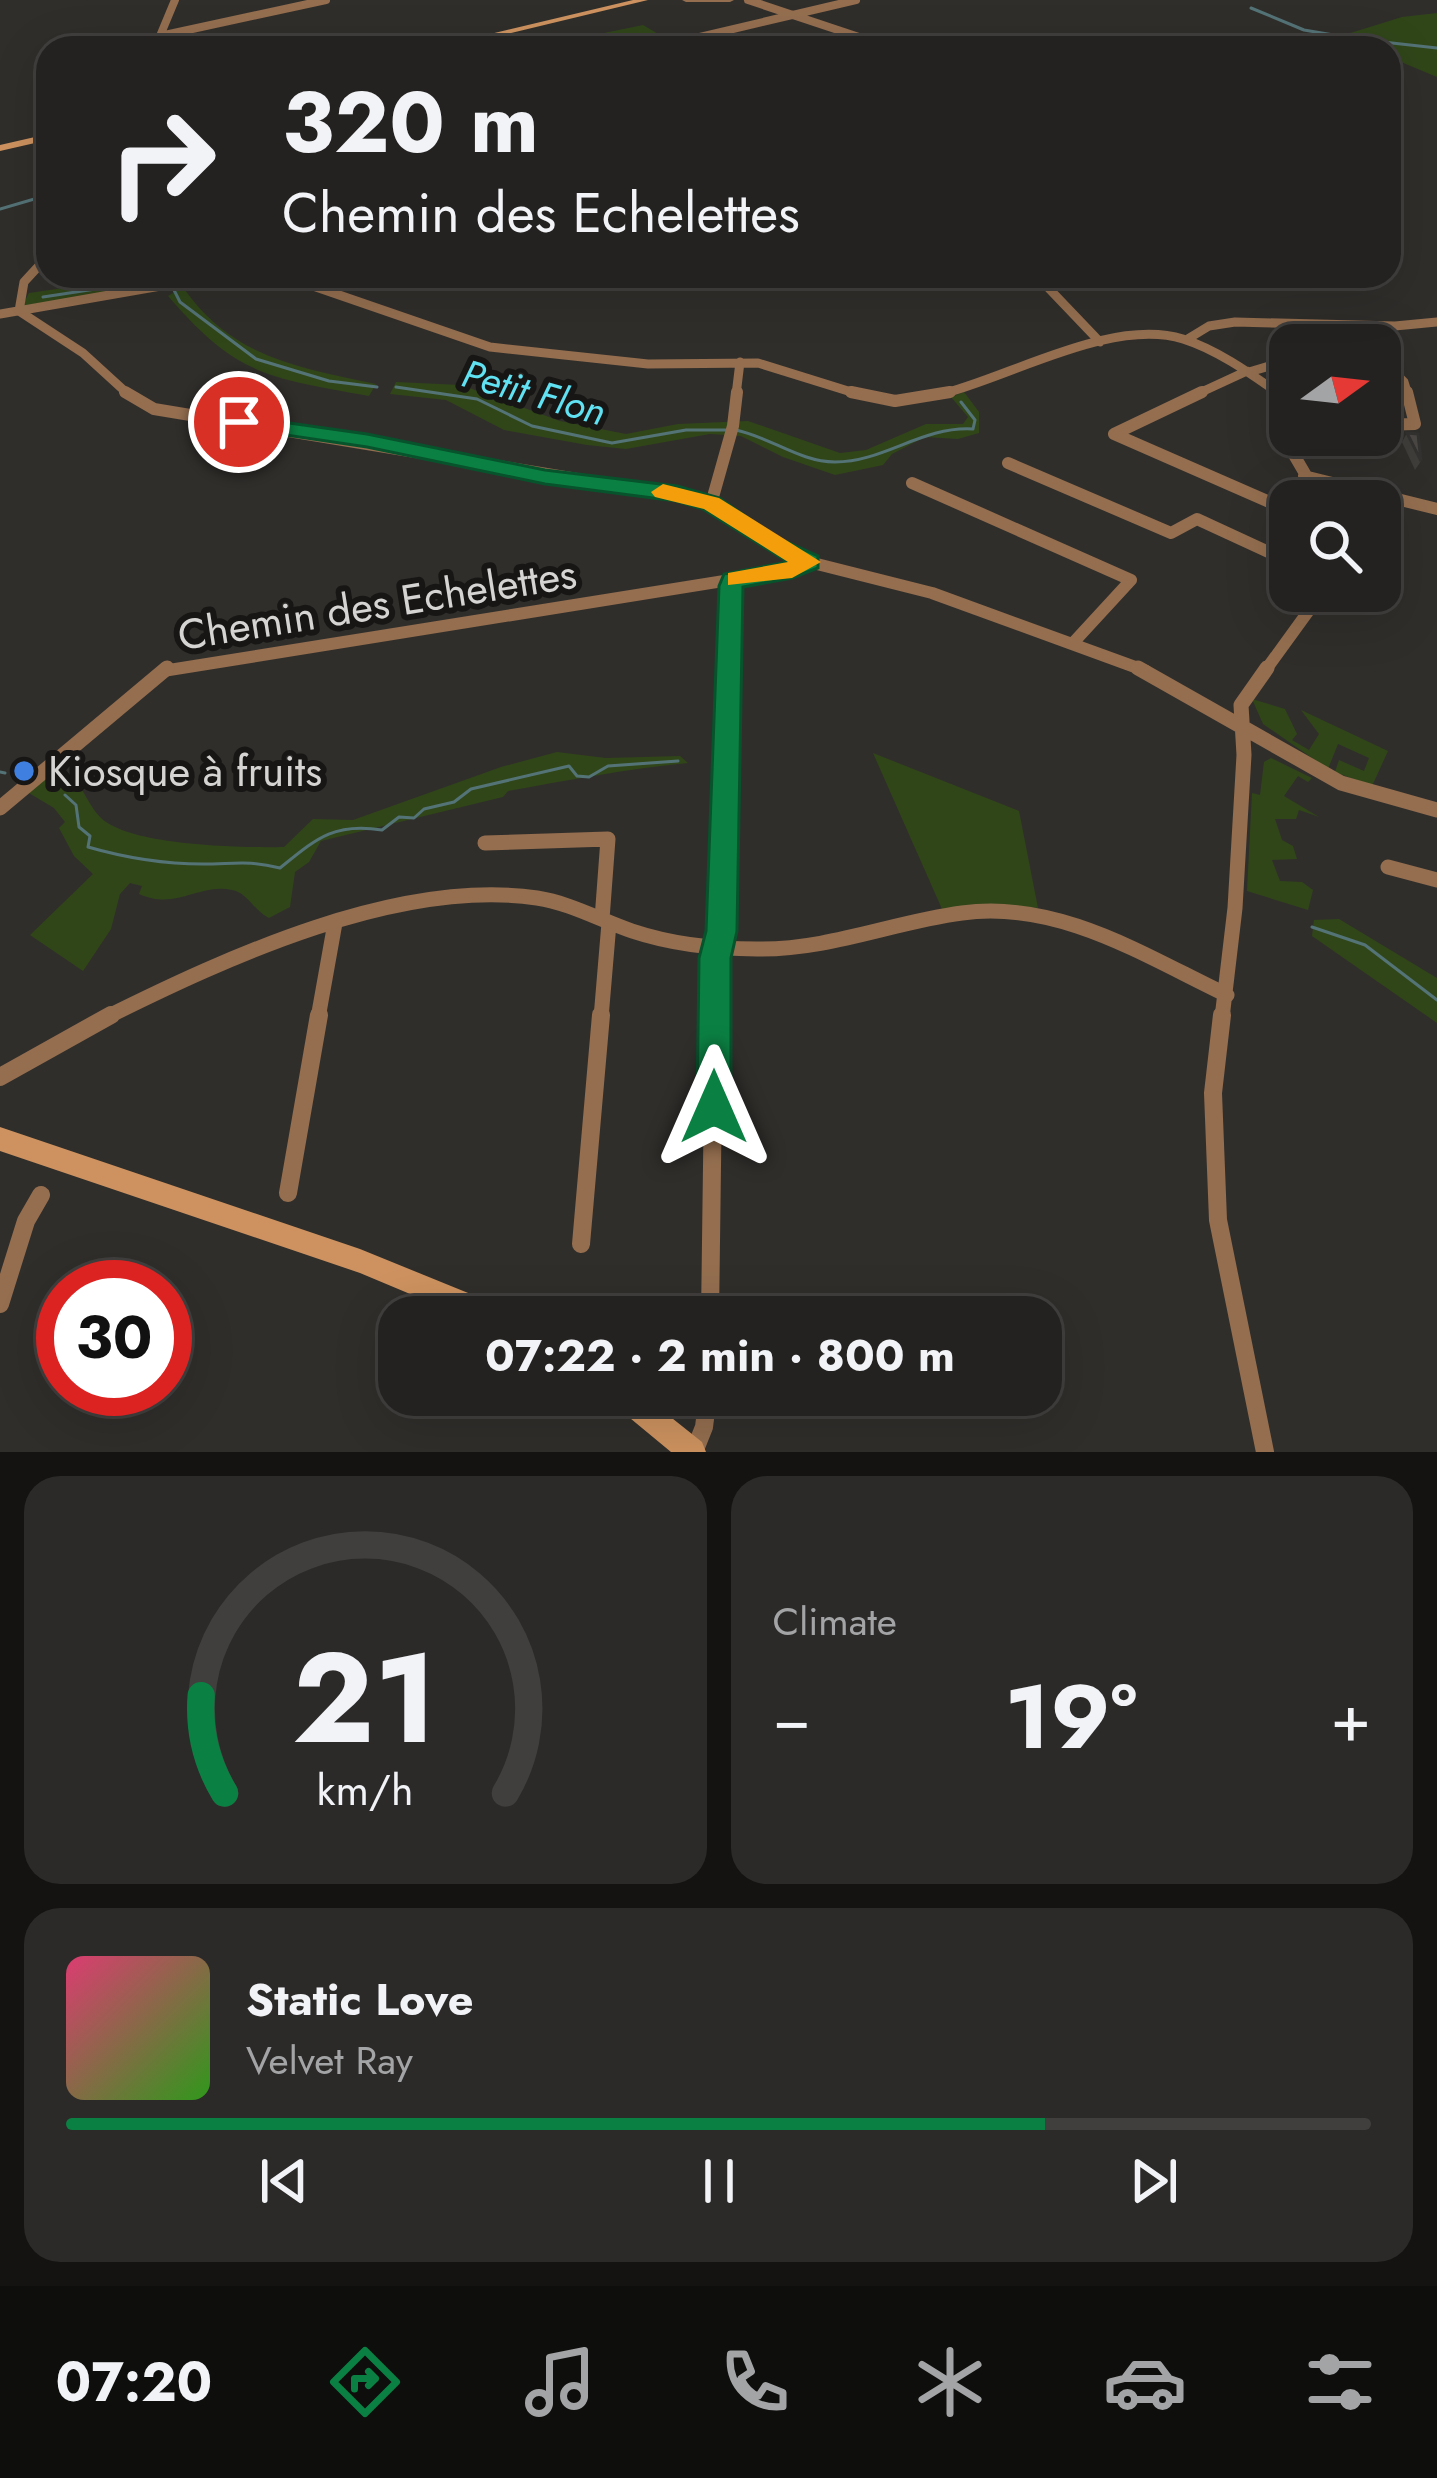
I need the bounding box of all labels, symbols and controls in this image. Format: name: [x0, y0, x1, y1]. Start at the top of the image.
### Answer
text: 320 m: [282, 62, 539, 184]
icon: right: [84, 84, 240, 240]
text: Chemin des Echelettes: [282, 174, 800, 252]
north arrow: [1269, 324, 1401, 456]
map controls: [1269, 324, 1401, 612]
water label: Petit Flon: [455, 345, 612, 440]
pin: [188, 371, 290, 473]
icon: arrive: [206, 389, 272, 455]
button: search: [1269, 480, 1401, 612]
street label: Chemin des Echelettes: [173, 543, 581, 666]
place label: Kiosque à fruits: [48, 741, 322, 802]
marker: Kiosque à fruits: [11, 758, 37, 784]
position arrow: [651, 1044, 777, 1170]
speed limit sign: 30: [36, 1260, 192, 1416]
text: 07:22 · 2 min · 800 m: [485, 1323, 955, 1388]
text: Climate: [773, 1593, 897, 1650]
text: 21: [293, 1608, 438, 1789]
text: 19°: [1005, 1652, 1137, 1782]
text: −: [773, 1670, 811, 1766]
text: +: [1330, 1670, 1371, 1766]
text: km/h: [317, 1759, 414, 1821]
text: Static Love: [246, 1967, 474, 2032]
text: Velvet Ray: [246, 2032, 413, 2089]
icon: previous: [251, 2148, 317, 2214]
icon: pause: [686, 2148, 752, 2214]
icon: next: [1121, 2148, 1187, 2214]
icon: directions: [323, 2340, 407, 2424]
icon: music: [518, 2340, 602, 2424]
icon: phone: [713, 2340, 797, 2424]
icon: climate: [908, 2340, 992, 2424]
icon: car: [1103, 2340, 1187, 2424]
icon: filters: [1298, 2340, 1382, 2424]
text: 07:20: [55, 2343, 212, 2421]

